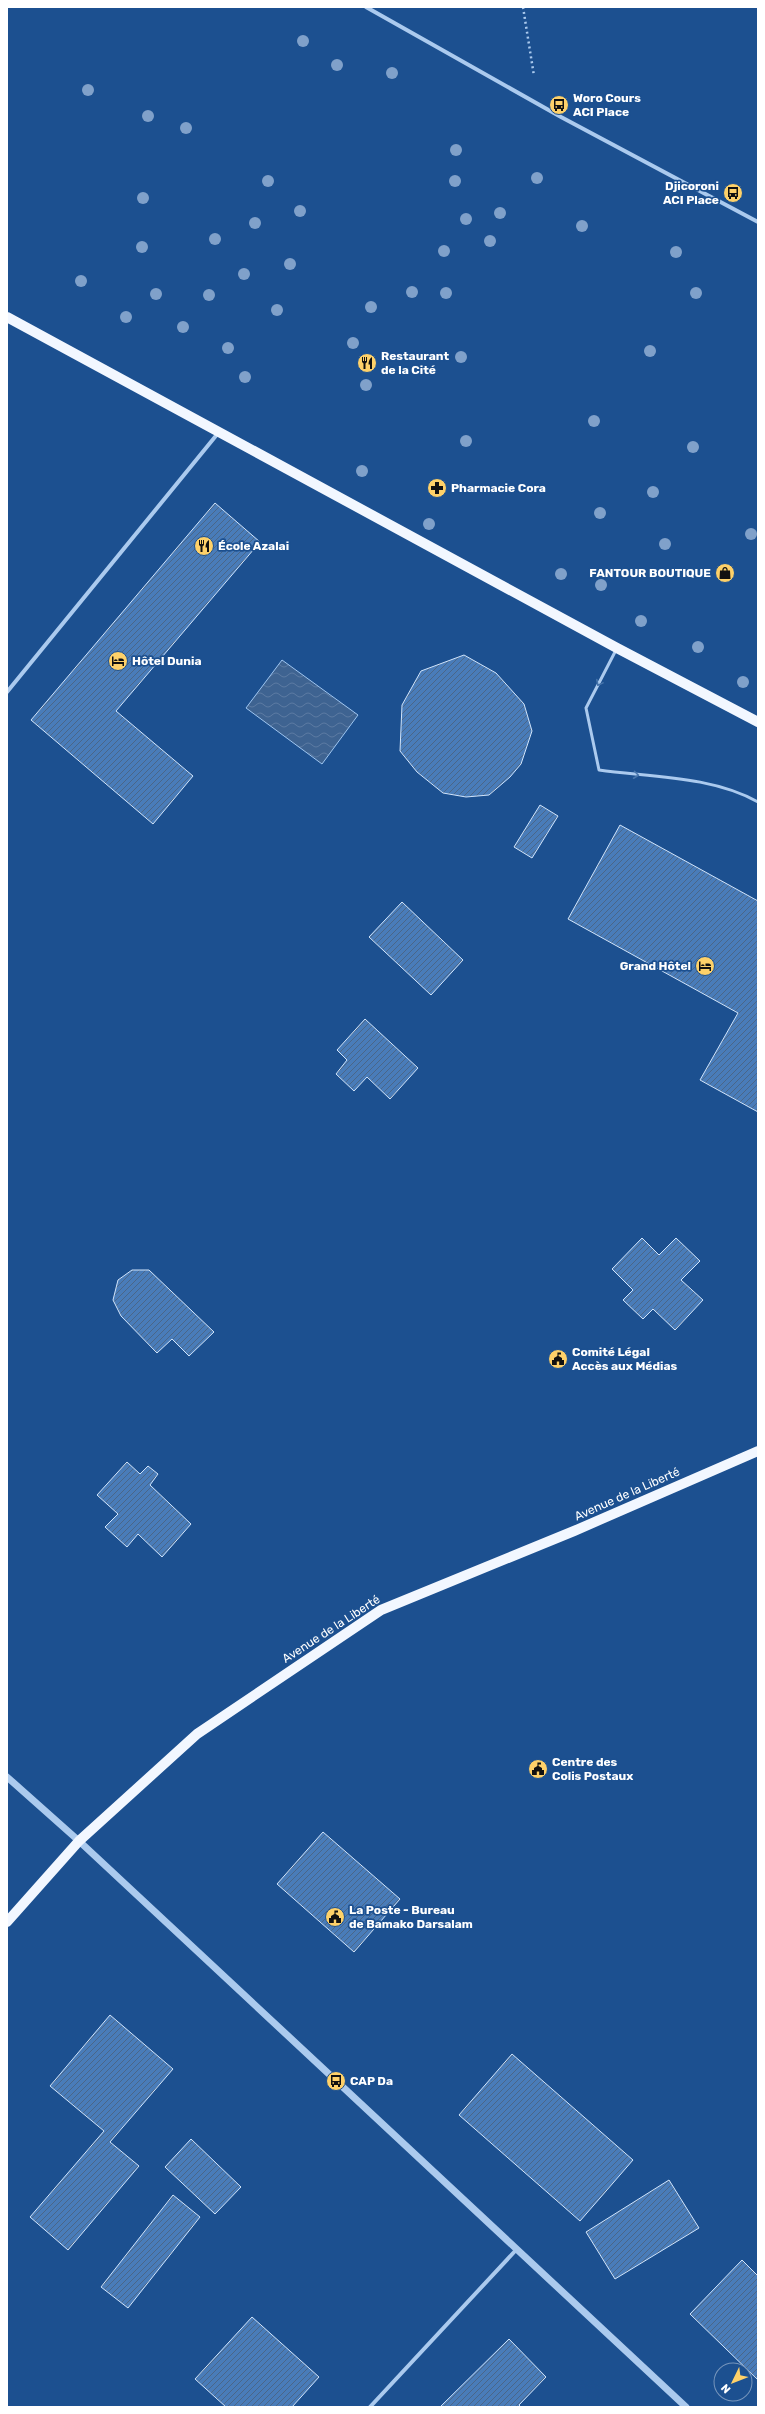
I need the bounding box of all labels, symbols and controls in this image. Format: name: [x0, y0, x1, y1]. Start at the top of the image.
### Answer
place label: Woro Cours ACI Place: [573, 91, 641, 119]
bus stop icon: Woro Cours ACI Place: [548, 94, 570, 116]
place label: Djicoroni ACI Place: [663, 179, 719, 207]
bus stop icon: Djicoroni ACI Place: [722, 182, 744, 204]
place label: Restaurant de la Cité: [381, 349, 449, 377]
restaurant icon: Restaurant de la Cité: [356, 352, 378, 374]
pharmacy icon: Pharmacie Cora: [426, 477, 448, 499]
place label: Pharmacie Cora: [451, 481, 546, 495]
restaurant icon: École Azalai: [193, 535, 215, 557]
place label: École Azalai: [218, 539, 289, 553]
shop icon: FANTOUR BOUTIQUE: [714, 562, 736, 584]
place label: FANTOUR BOUTIQUE: [589, 566, 711, 580]
hotel icon: Hôtel Dunia: [107, 650, 129, 672]
place label: Hôtel Dunia: [132, 654, 201, 668]
one-way arrow: [596, 679, 603, 686]
one-way arrow: [633, 770, 639, 779]
hotel icon: Grand Hôtel: [694, 955, 716, 977]
place label: Grand Hôtel: [620, 959, 691, 973]
place label: Comité Légal Accès aux Médias: [572, 1345, 678, 1373]
public building icon: Comité Légal Accès aux Médias: [547, 1348, 569, 1370]
street label: Avenue de la Liberté: [572, 1464, 682, 1524]
street label: Avenue de la Liberté: [279, 1592, 383, 1666]
place label: Centre des Colis Postaux: [552, 1755, 633, 1783]
public building icon: Centre des Colis Postaux: [527, 1758, 549, 1780]
place label: La Poste - Bureau de Bamako Darsalam: [349, 1903, 473, 1931]
public building icon: La Poste - Bureau de Bamako Darsalam: [324, 1906, 346, 1928]
bus stop icon: CAP Da: [325, 2070, 347, 2092]
place label: CAP Da: [350, 2074, 393, 2088]
north arrow: [713, 2362, 753, 2402]
text: N: [719, 2381, 734, 2396]

